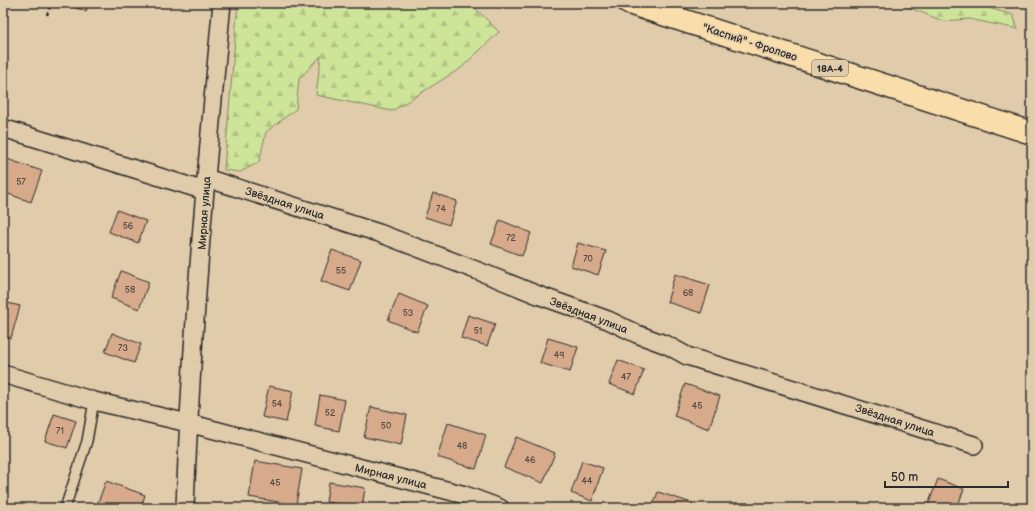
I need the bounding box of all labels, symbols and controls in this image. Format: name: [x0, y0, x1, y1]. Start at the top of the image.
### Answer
street label: "Каспий" - Фролово: [701, 21, 799, 64]
road number: 18А-4: [812, 60, 848, 76]
street label: Мирная улица: [195, 175, 214, 250]
house number: 57: [16, 177, 26, 188]
street label: Звёздная улица: [244, 185, 327, 223]
house number: 74: [436, 204, 446, 215]
house number: 56: [123, 221, 134, 232]
house number: 72: [506, 233, 517, 244]
house number: 70: [583, 254, 593, 265]
house number: 55: [336, 266, 346, 277]
house number: 58: [125, 285, 135, 296]
house number: 68: [683, 288, 693, 299]
street label: Звёздная улица: [548, 295, 630, 336]
house number: 53: [403, 308, 414, 319]
house number: 51: [474, 326, 482, 337]
house number: 73: [118, 343, 128, 354]
house number: 49: [554, 350, 564, 361]
house number: 47: [621, 372, 632, 383]
house number: 54: [272, 399, 283, 410]
house number: 45: [692, 401, 702, 412]
street label: Звёздная улица: [854, 402, 937, 440]
house number: 52: [325, 408, 336, 419]
house number: 50: [381, 421, 391, 432]
house number: 71: [56, 426, 64, 437]
house number: 48: [457, 441, 467, 452]
house number: 46: [525, 455, 536, 466]
street label: Мирная улица: [354, 461, 429, 492]
scale bar: [885, 463, 1008, 489]
text: 50 m: [891, 470, 918, 485]
house number: 44: [582, 476, 593, 487]
house number: 45: [270, 478, 280, 489]

